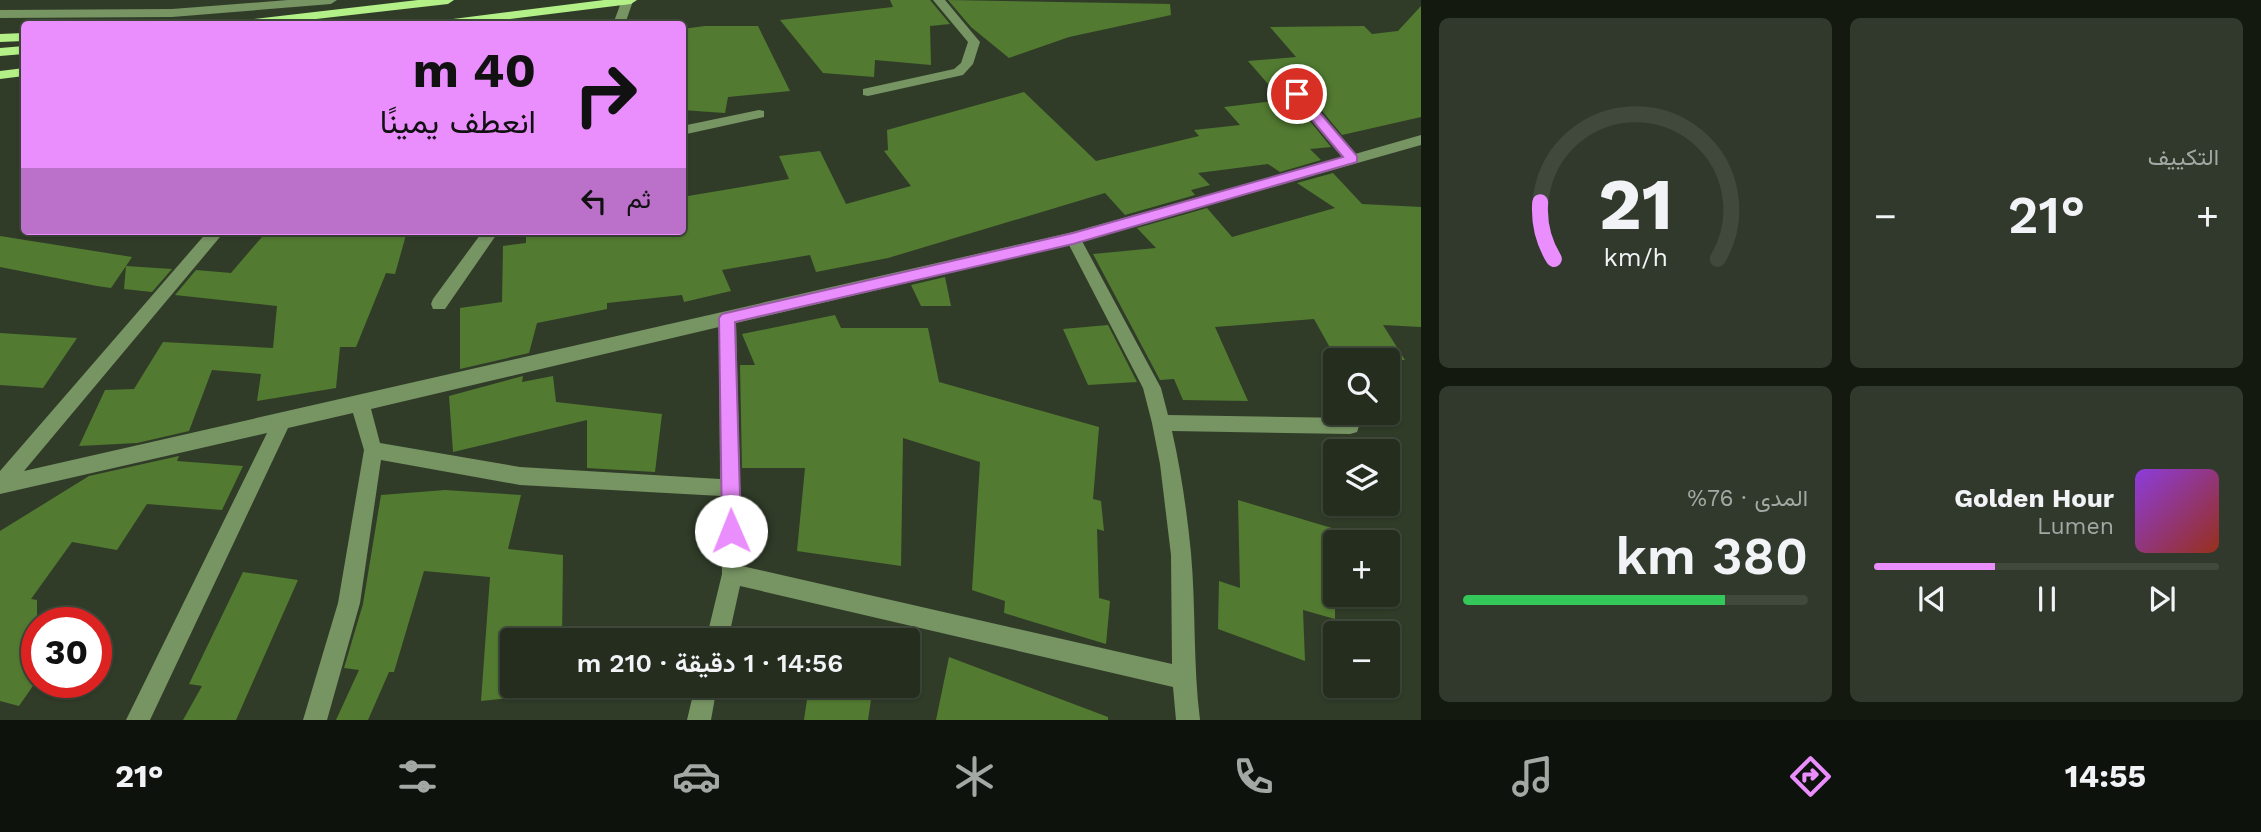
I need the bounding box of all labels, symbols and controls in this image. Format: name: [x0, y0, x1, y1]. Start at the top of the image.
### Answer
text: 40 m: [413, 41, 536, 99]
icon: right: [560, 49, 651, 140]
pin: [1267, 64, 1327, 124]
icon: arrive: [1278, 75, 1316, 113]
text: انعطف يمينًا: [380, 103, 536, 141]
text: التكييف: [2148, 144, 2219, 171]
text: 21: [1598, 161, 1673, 247]
icon: left: [575, 182, 613, 220]
text: ثم: [627, 184, 651, 214]
text: 21°: [2008, 185, 2085, 246]
text: −: [1874, 194, 1897, 238]
text: +: [2196, 194, 2219, 238]
text: km/h: [1603, 243, 1668, 272]
map controls: [1323, 348, 1400, 698]
button: search: [1323, 348, 1400, 425]
button: layers: [1323, 439, 1400, 516]
text: Golden Hour: [1954, 483, 2114, 513]
text: المدى · 76%: [1687, 485, 1808, 512]
position arrow: [694, 494, 768, 568]
text: Lumen: [2037, 513, 2114, 540]
text: 380 km: [1616, 526, 1808, 587]
button: +: [1323, 530, 1400, 607]
icon: previous: [1913, 580, 1951, 618]
icon: pause: [2028, 580, 2066, 618]
icon: next: [2143, 580, 2181, 618]
speed limit sign: 30: [21, 607, 112, 698]
button: −: [1323, 621, 1400, 698]
text: 14:56 · 1 دقيقة · 210 m: [577, 648, 843, 678]
icon: filters: [393, 752, 442, 801]
icon: car: [672, 752, 721, 801]
icon: climate: [950, 752, 999, 801]
icon: phone: [1229, 752, 1278, 801]
icon: music: [1508, 752, 1557, 801]
icon: directions: [1786, 752, 1835, 801]
text: 21°: [115, 757, 164, 795]
text: 14:55: [2065, 757, 2146, 795]

